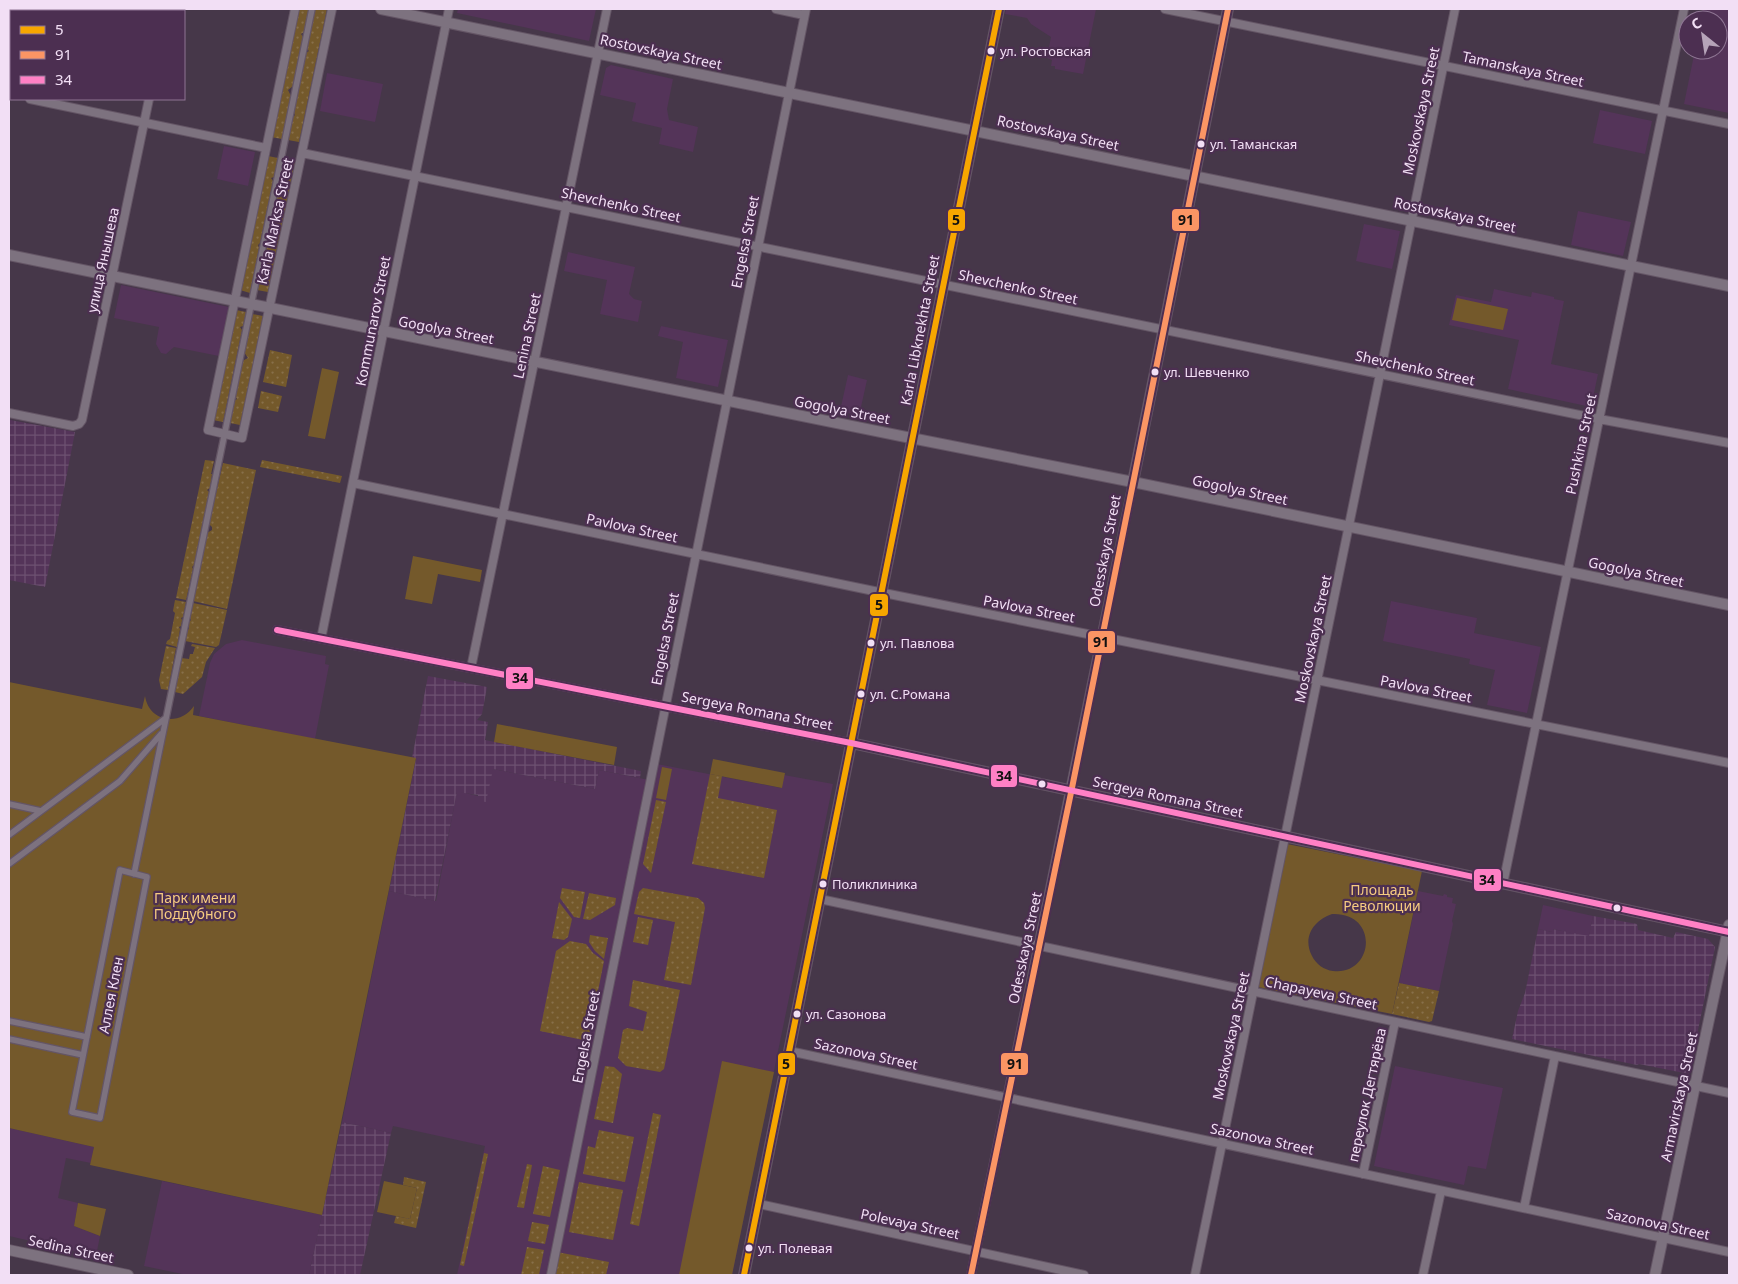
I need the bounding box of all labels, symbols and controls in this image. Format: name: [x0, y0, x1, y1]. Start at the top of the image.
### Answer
legend: [10, 10, 185, 100]
north arrow: [1678, 10, 1728, 60]
text: С: [1688, 13, 1705, 34]
text: 5: [55, 19, 64, 39]
street label: Rostovskaya Street: [598, 29, 724, 74]
place label: ул. Ростовская: [1000, 42, 1091, 60]
text: 91: [55, 44, 72, 64]
street label: Moskovskaya Street: [1398, 45, 1443, 177]
marker: ул. Ростовская: [986, 46, 996, 56]
street label: Tamanskaya Street: [1461, 46, 1586, 91]
text: 34: [55, 69, 73, 89]
street label: Rostovskaya Street: [995, 110, 1121, 155]
place label: ул. Таманская: [1210, 135, 1297, 153]
marker: ул. Таманская: [1196, 139, 1206, 149]
street label: Karla Marksa Street: [252, 156, 297, 286]
street label: Shevchenko Street: [560, 183, 683, 226]
street label: Rostovskaya Street: [1392, 192, 1518, 237]
street label: Engelsa Street: [726, 194, 763, 290]
street label: улица Янышева: [82, 205, 123, 314]
line badge: 5: [947, 208, 966, 232]
line badge: 91: [1171, 208, 1200, 232]
text: 5: [952, 210, 960, 229]
text: 91: [1178, 210, 1194, 229]
street label: Karla Libknekhta Street: [896, 253, 943, 407]
street label: Kommunarov Street: [351, 254, 394, 388]
street label: Shevchenko Street: [957, 265, 1080, 308]
street label: Lenina Street: [508, 292, 545, 380]
street label: Gogolya Street: [397, 311, 496, 348]
street label: Shevchenko Street: [1354, 346, 1477, 389]
place label: ул. Шевченко: [1164, 363, 1250, 381]
marker: ул. Шевченко: [1150, 367, 1160, 377]
street label: Gogolya Street: [793, 391, 892, 428]
street label: Pushkina Street: [1561, 392, 1600, 496]
street label: Gogolya Street: [1191, 470, 1290, 509]
street label: Odesskaya Street: [1084, 493, 1125, 609]
street label: Pavlova Street: [585, 509, 680, 546]
street label: Gogolya Street: [1587, 552, 1686, 591]
street label: Moskovskaya Street: [1290, 573, 1335, 705]
street label: Pavlova Street: [982, 590, 1077, 627]
street label: Engelsa Street: [646, 591, 683, 687]
line badge: 5: [869, 593, 889, 617]
text: 5: [875, 595, 883, 614]
line badge: 91: [1087, 630, 1116, 654]
text: 91: [1093, 632, 1109, 651]
place label: ул. Павлова: [880, 634, 954, 652]
marker: ул. Павлова: [866, 638, 876, 648]
line badge: 34: [505, 666, 534, 690]
text: 34: [512, 668, 528, 687]
street label: Pavlova Street: [1379, 670, 1474, 707]
place label: ул. С.Романа: [870, 685, 950, 703]
street label: Sergeya Romana Street: [680, 687, 834, 734]
marker: ул. С.Романа: [856, 689, 866, 699]
line badge: 34: [990, 764, 1018, 788]
text: 34: [996, 766, 1012, 785]
street label: Sergeya Romana Street: [1091, 771, 1245, 822]
unlabelled marker: [1037, 779, 1047, 789]
line badge: 34: [1473, 868, 1502, 892]
text: 34: [1479, 870, 1495, 889]
place label: Поликлиника: [832, 875, 918, 893]
marker: Поликлиника: [818, 879, 828, 889]
park label: Площадь Революции: [1343, 880, 1421, 915]
park label: Парк имени Поддубного: [154, 888, 236, 923]
street label: Odesskaya Street: [1003, 890, 1046, 1006]
unlabelled marker: [1612, 903, 1622, 913]
street label: Аллея Клен: [94, 955, 127, 1035]
street label: Moskovskaya Street: [1208, 970, 1253, 1102]
street label: Chapayeva Street: [1263, 971, 1379, 1014]
street label: Engelsa Street: [567, 989, 604, 1085]
place label: ул. Сазонова: [806, 1005, 886, 1023]
marker: ул. Сазонова: [792, 1009, 802, 1019]
street label: переулок Дегтярёва: [1343, 1026, 1390, 1164]
street label: Armavirskaya Street: [1656, 1030, 1702, 1163]
street label: Sazonova Street: [813, 1033, 920, 1074]
line badge: 5: [777, 1052, 796, 1076]
line badge: 91: [1000, 1052, 1029, 1076]
text: 5: [782, 1054, 790, 1073]
text: 91: [1007, 1054, 1023, 1073]
street label: Sazonova Street: [1209, 1118, 1316, 1159]
street label: Sazonova Street: [1605, 1203, 1712, 1244]
street label: Polevaya Street: [859, 1204, 961, 1243]
street label: Sedina Street: [27, 1230, 116, 1267]
place label: ул. Полевая: [758, 1239, 833, 1257]
marker: ул. Полевая: [744, 1243, 754, 1253]

